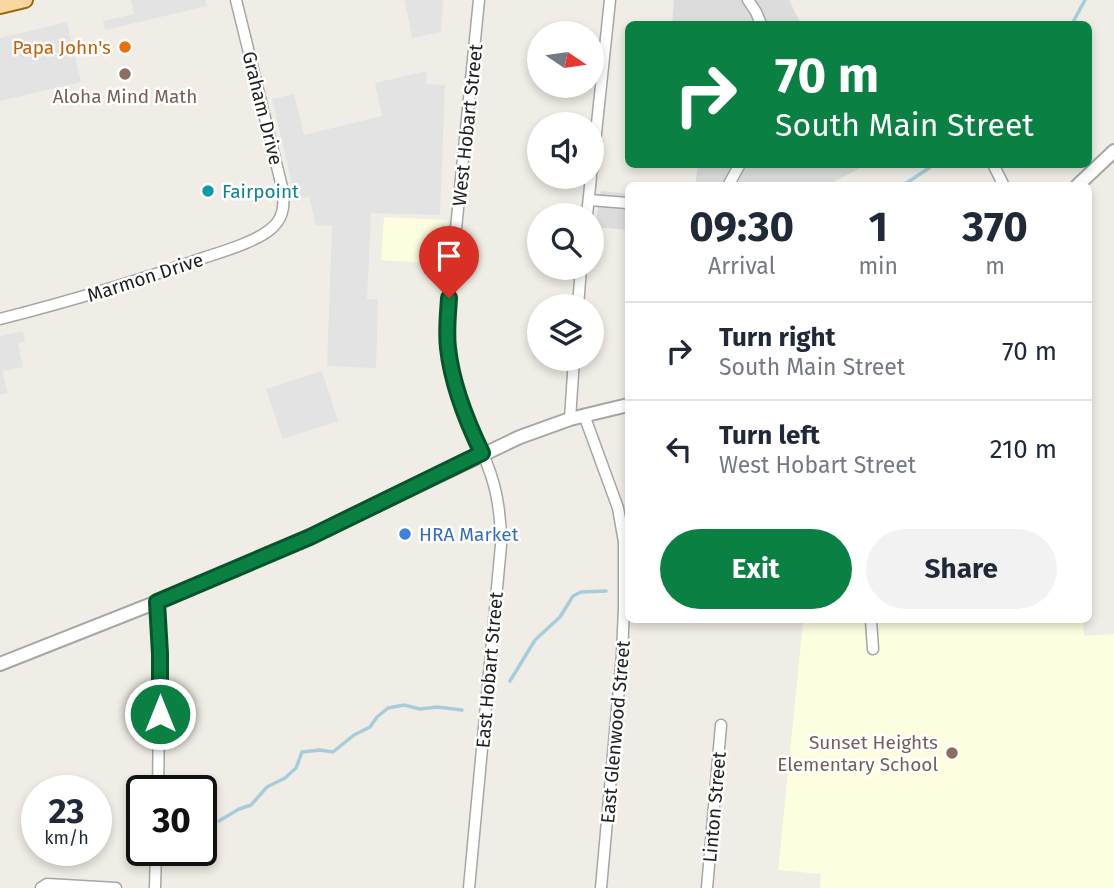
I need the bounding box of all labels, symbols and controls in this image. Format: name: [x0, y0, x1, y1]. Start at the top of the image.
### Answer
north arrow: [527, 21, 604, 98]
map controls: [527, 21, 604, 371]
place label: Papa John's: [12, 36, 111, 59]
marker: Papa John's: [117, 39, 133, 55]
street label: West Hobart Street: [448, 43, 487, 207]
text: 70 m: [775, 46, 879, 105]
street label: Graham Drive: [237, 49, 288, 167]
icon: right: [660, 49, 751, 140]
marker: Aloha Mind Math: [117, 66, 133, 82]
place label: Aloha Mind Math: [53, 85, 197, 108]
text: South Main Street: [775, 106, 1034, 144]
button: sound: [527, 112, 604, 189]
place label: Fairpoint: [222, 180, 299, 203]
marker: Fairpoint: [200, 183, 216, 199]
text: 09:30: [689, 202, 794, 252]
text: 1: [868, 202, 888, 252]
text: 370: [962, 202, 1028, 252]
button: search: [527, 203, 604, 280]
pin: [419, 226, 479, 298]
icon: arrive: [430, 237, 468, 275]
street label: Marmon Drive: [84, 248, 206, 307]
text: Arrival: [708, 252, 775, 280]
text: min: [858, 252, 898, 280]
text: m: [985, 252, 1005, 280]
button: layers: [527, 294, 604, 371]
text: Turn right: [719, 322, 836, 353]
icon: right: [660, 332, 698, 370]
text: 70 m: [1002, 336, 1057, 367]
text: South Main Street: [719, 353, 905, 381]
text: Turn left: [719, 420, 820, 451]
icon: left: [660, 430, 698, 468]
text: 210 m: [990, 434, 1057, 465]
text: West Hobart Street: [719, 451, 916, 479]
place label: HRA Market: [419, 523, 519, 546]
marker: HRA Market: [397, 526, 413, 542]
button: Exit: [660, 529, 852, 609]
button: Share: [866, 529, 1057, 609]
street label: East Hobart Street: [471, 591, 508, 749]
street label: East Glenwood Street: [596, 639, 635, 824]
position arrow: [123, 677, 197, 751]
place label: Sunset Heights Elementary School: [777, 731, 938, 776]
marker: Sunset Heights Elementary School: [944, 745, 960, 761]
street label: Linton Street: [698, 750, 731, 864]
speed limit sign: 30: [126, 775, 217, 866]
text: 23: [48, 790, 85, 832]
text: km/h: [44, 827, 89, 849]

